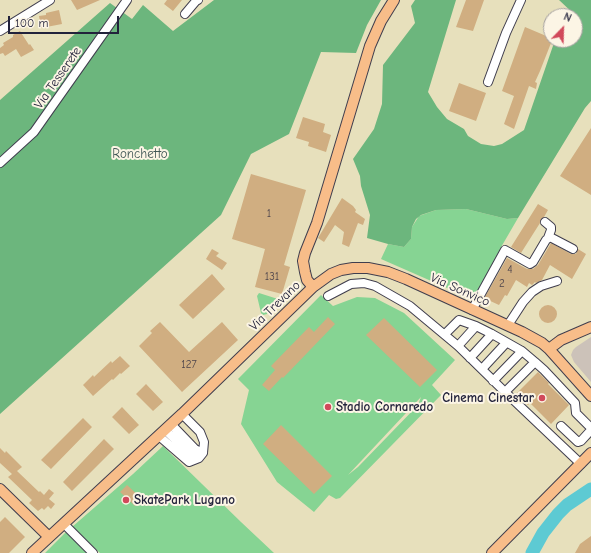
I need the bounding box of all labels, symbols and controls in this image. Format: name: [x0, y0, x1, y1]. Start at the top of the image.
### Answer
scale bar: [10, 8, 121, 34]
north arrow: [543, 8, 583, 48]
text: N: [562, 10, 573, 25]
text: 100 m: [15, 16, 48, 30]
street label: Via Tesserete: [31, 44, 85, 112]
park label: Ronchetto: [112, 146, 168, 162]
house number: 1: [267, 207, 271, 221]
house number: 4: [507, 263, 513, 277]
house number: 131: [265, 270, 279, 284]
street label: Via Sonvico: [428, 270, 492, 310]
house number: 2: [499, 277, 505, 291]
street label: Via Trevano: [246, 278, 304, 334]
house number: 127: [181, 358, 197, 372]
place label: Cinema Cinestar: [442, 390, 534, 406]
marker: Cinema Cinestar: [537, 393, 547, 403]
place label: Stadio Cornaredo: [336, 399, 433, 415]
marker: Stadio Cornaredo: [323, 402, 333, 412]
place label: SkatePark Lugano: [134, 492, 235, 508]
marker: SkatePark Lugano: [121, 495, 131, 505]

